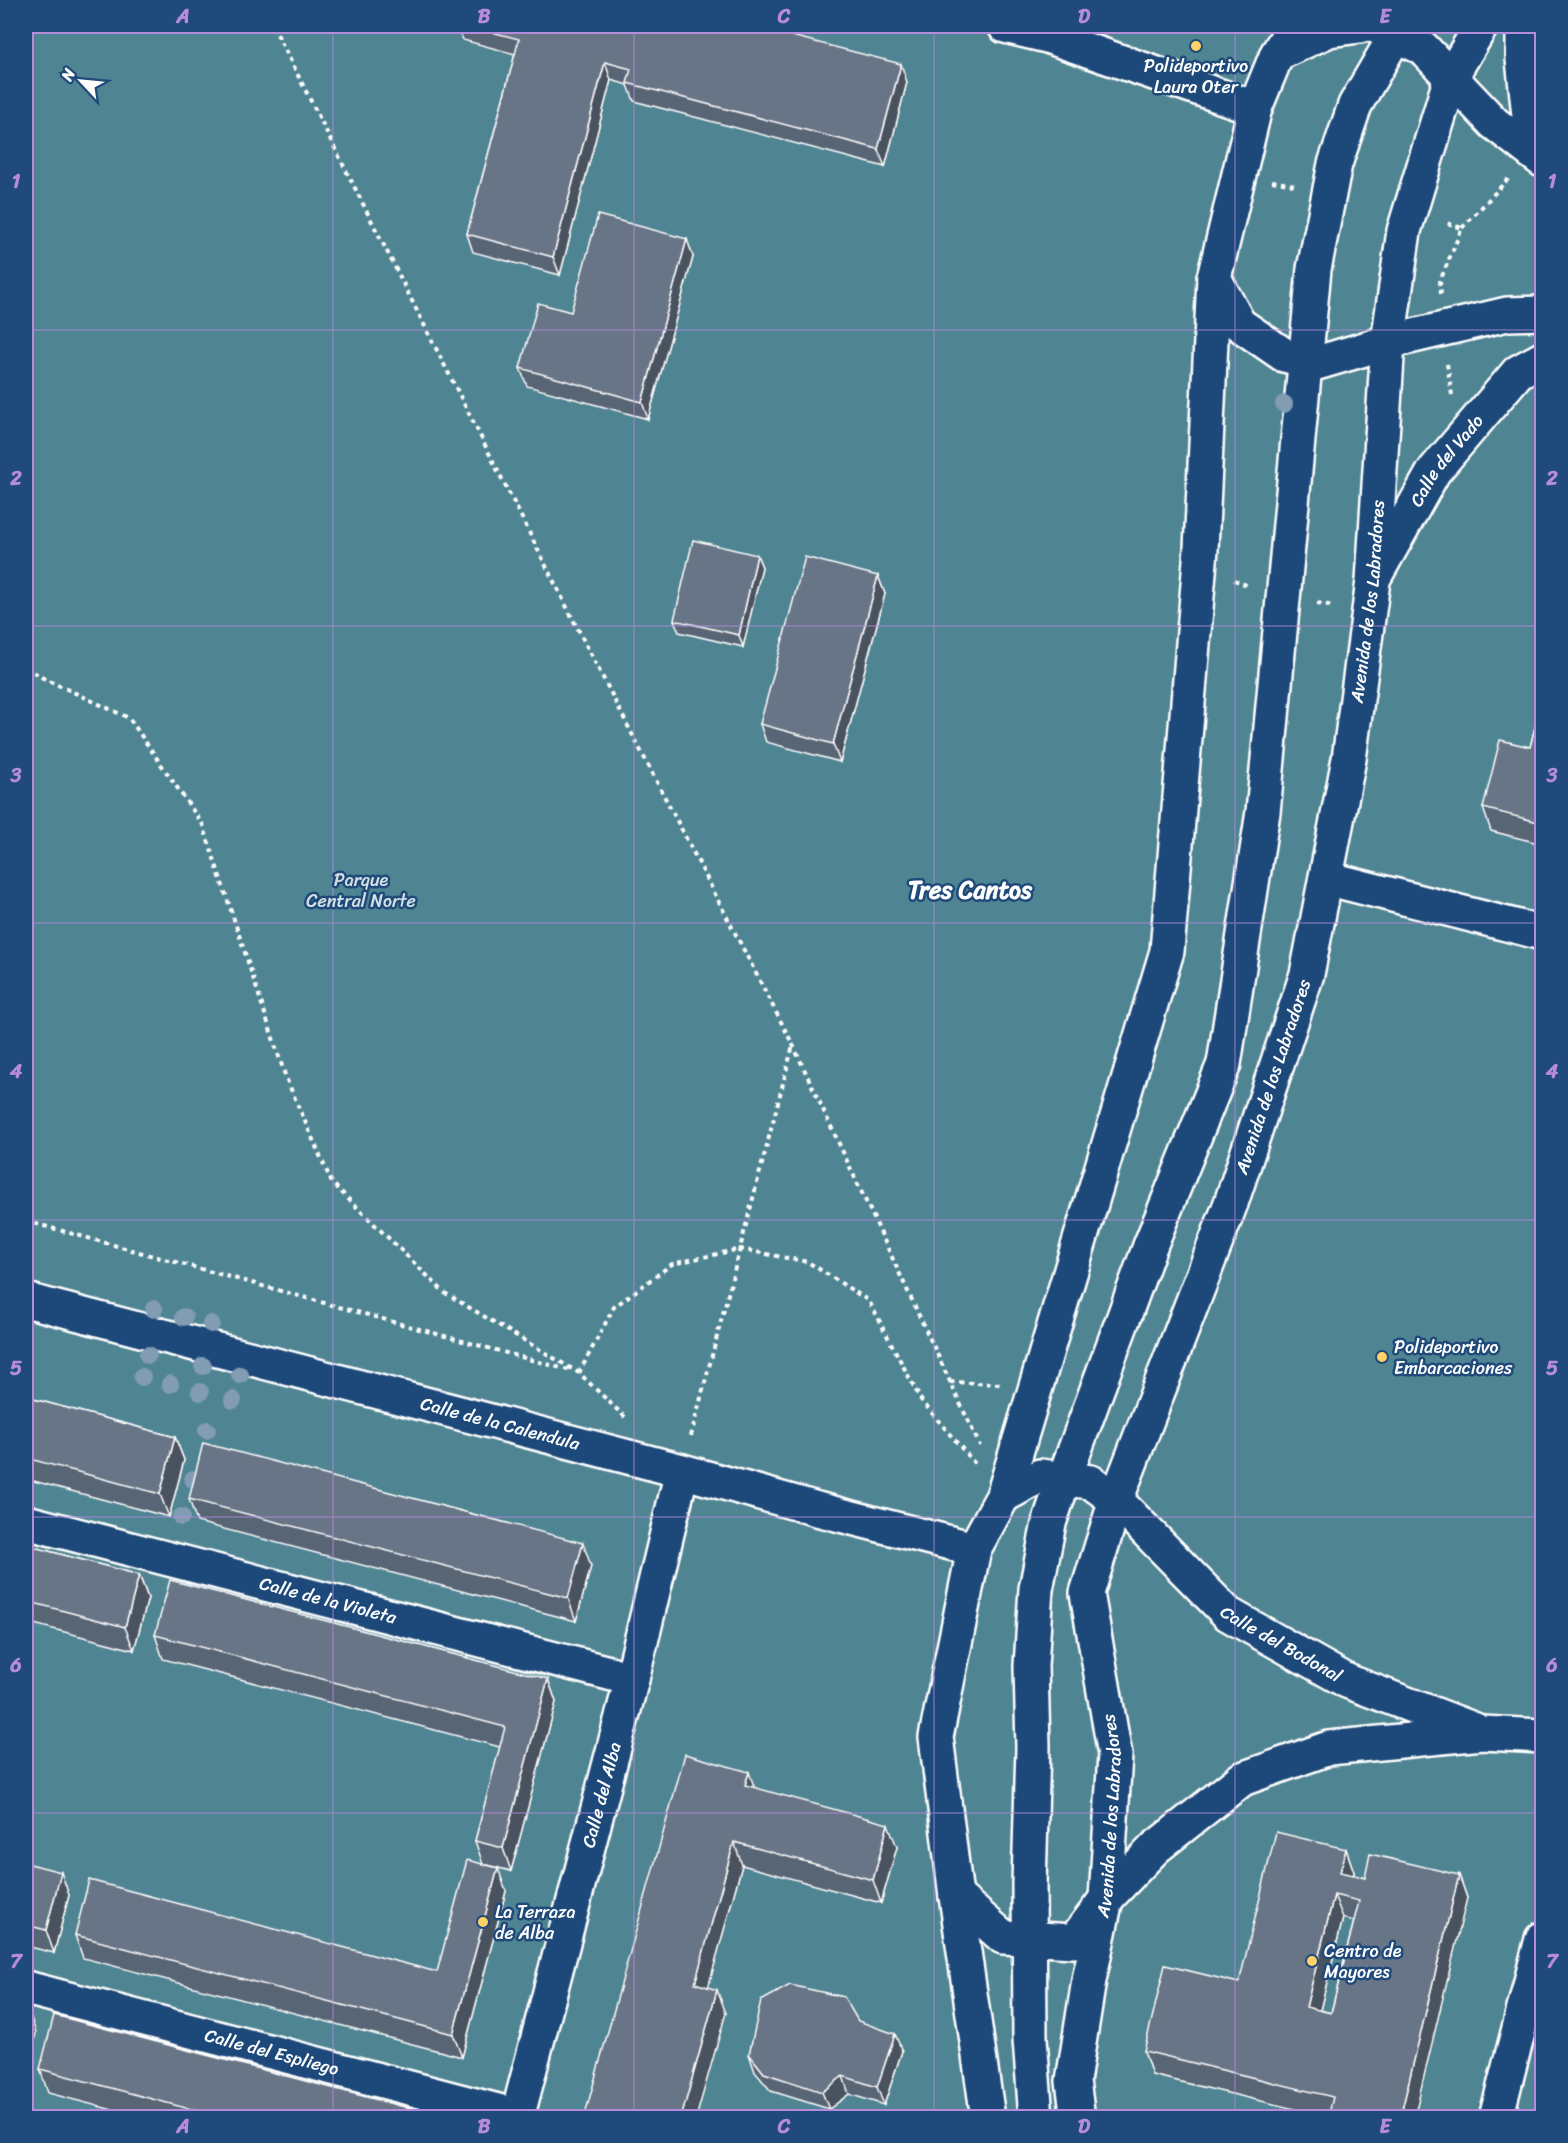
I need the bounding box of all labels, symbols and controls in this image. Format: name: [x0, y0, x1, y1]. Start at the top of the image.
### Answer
text: A: [175, 0, 190, 34]
text: B: [478, 0, 491, 34]
text: C: [777, 0, 791, 34]
text: D: [1078, 0, 1091, 34]
text: E: [1379, 0, 1392, 34]
marker: Polideportivo Laura Oter: [1189, 39, 1203, 53]
place label: Polideportivo Laura Oter: [1144, 50, 1248, 103]
north arrow: [51, 51, 111, 111]
text: N: [52, 62, 84, 87]
text: 1: [12, 164, 21, 199]
text: 1: [1548, 164, 1557, 199]
street label: Calle del Vado: [1401, 407, 1492, 513]
text: 2: [9, 461, 22, 496]
text: 2: [1545, 461, 1558, 496]
street label: Avenida de los Labradores: [1341, 498, 1394, 706]
text: 3: [10, 758, 22, 793]
text: 3: [1546, 758, 1558, 793]
park label: Parque Central Norte: [306, 864, 416, 917]
district label: Tres Cantos: [908, 869, 1033, 911]
street label: Avenida de los Labradores: [1225, 974, 1320, 1179]
text: 4: [9, 1054, 23, 1089]
text: 4: [1545, 1054, 1559, 1089]
place label: Polideportivo Embarcaciones: [1394, 1331, 1513, 1384]
marker: Polideportivo Embarcaciones: [1375, 1350, 1389, 1364]
text: 5: [10, 1351, 22, 1386]
text: 5: [1546, 1351, 1558, 1386]
street label: Calle de la Calendula: [417, 1387, 584, 1460]
street label: Calle de la Violeta: [256, 1567, 401, 1634]
street label: Calle del Bodonal: [1212, 1598, 1349, 1692]
text: 6: [9, 1648, 22, 1683]
text: 6: [1545, 1648, 1558, 1683]
street label: Avenida de los Labradores: [1086, 1711, 1131, 1921]
street label: Calle del Alba: [572, 1739, 631, 1851]
place label: La Terraza de Alba: [495, 1896, 576, 1949]
marker: La Terraza de Alba: [476, 1915, 490, 1929]
place label: Centro de Mayores: [1324, 1935, 1402, 1988]
text: 7: [10, 1944, 23, 1979]
text: 7: [1546, 1944, 1559, 1979]
marker: Centro de Mayores: [1305, 1954, 1319, 1968]
street label: Calle del Espliego: [201, 2019, 343, 2085]
text: A: [175, 2109, 190, 2143]
text: B: [478, 2109, 491, 2143]
text: C: [777, 2109, 791, 2143]
text: D: [1078, 2109, 1091, 2143]
text: E: [1379, 2109, 1392, 2143]

